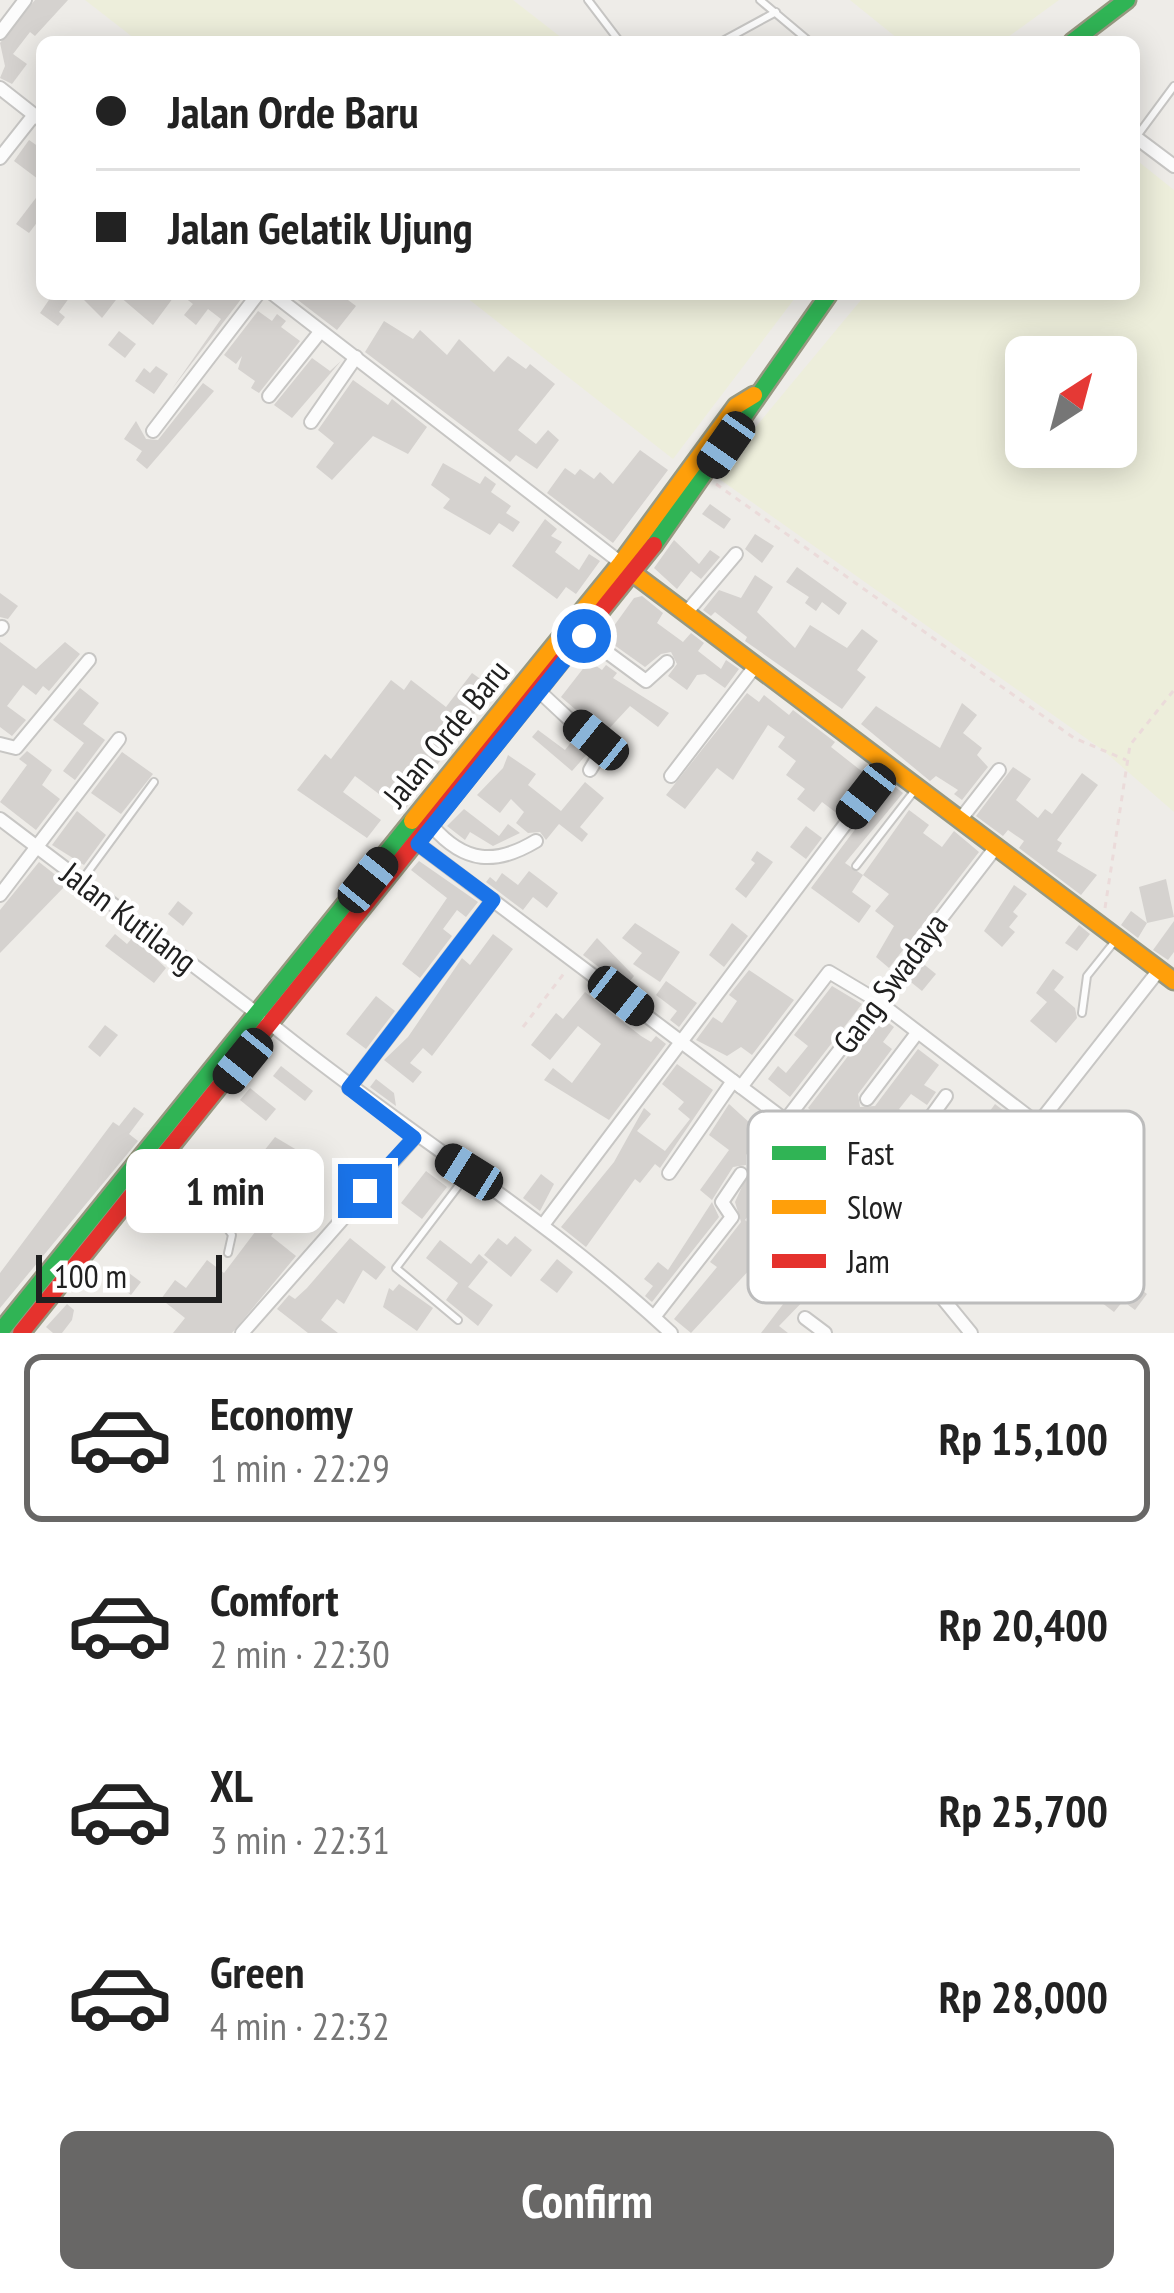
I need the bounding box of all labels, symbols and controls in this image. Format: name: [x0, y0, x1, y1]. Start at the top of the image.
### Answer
text: Jalan Orde Baru: [168, 82, 418, 140]
text: Jalan Gelatik Ujung: [168, 198, 473, 256]
north arrow: [1005, 336, 1137, 468]
map controls: [1005, 336, 1137, 468]
car: [691, 405, 761, 485]
route start: [557, 609, 611, 663]
street label: Jalan Orde Baru: [372, 650, 518, 816]
car: [557, 703, 635, 777]
car: [830, 757, 902, 835]
car: [331, 841, 405, 919]
street label: Jalan Kutilang: [52, 851, 206, 982]
street label: Gang Swadaya: [823, 904, 956, 1062]
car: [582, 960, 660, 1032]
car: [206, 1022, 280, 1100]
legend: [748, 1111, 1144, 1303]
text: Fast: [847, 1131, 894, 1174]
car: [429, 1138, 509, 1206]
callout: 1 min: [125, 1149, 323, 1233]
route end: [338, 1164, 392, 1218]
text: 1 min: [186, 1165, 264, 1216]
text: Slow: [847, 1185, 903, 1228]
text: Jam: [846, 1239, 890, 1282]
scale bar: [36, 1249, 222, 1302]
text: 100 m: [54, 1254, 127, 1297]
icon: car: [66, 1384, 174, 1492]
text: Economy: [210, 1384, 353, 1442]
text: Rp 15,100: [939, 1409, 1108, 1467]
text: 1 min · 22:29: [210, 1442, 390, 1493]
icon: car: [66, 1570, 174, 1678]
text: Comfort: [210, 1570, 339, 1628]
text: Rp 20,400: [939, 1595, 1108, 1653]
text: 2 min · 22:30: [210, 1628, 390, 1679]
icon: car: [66, 1756, 174, 1864]
text: XL: [210, 1756, 253, 1814]
text: Rp 25,700: [939, 1781, 1108, 1839]
text: 3 min · 22:31: [210, 1814, 390, 1865]
icon: car: [66, 1942, 174, 2050]
text: Green: [210, 1942, 305, 2000]
text: Rp 28,000: [939, 1967, 1108, 2025]
text: 4 min · 22:32: [210, 2000, 390, 2051]
button: Confirm: [60, 2131, 1114, 2269]

